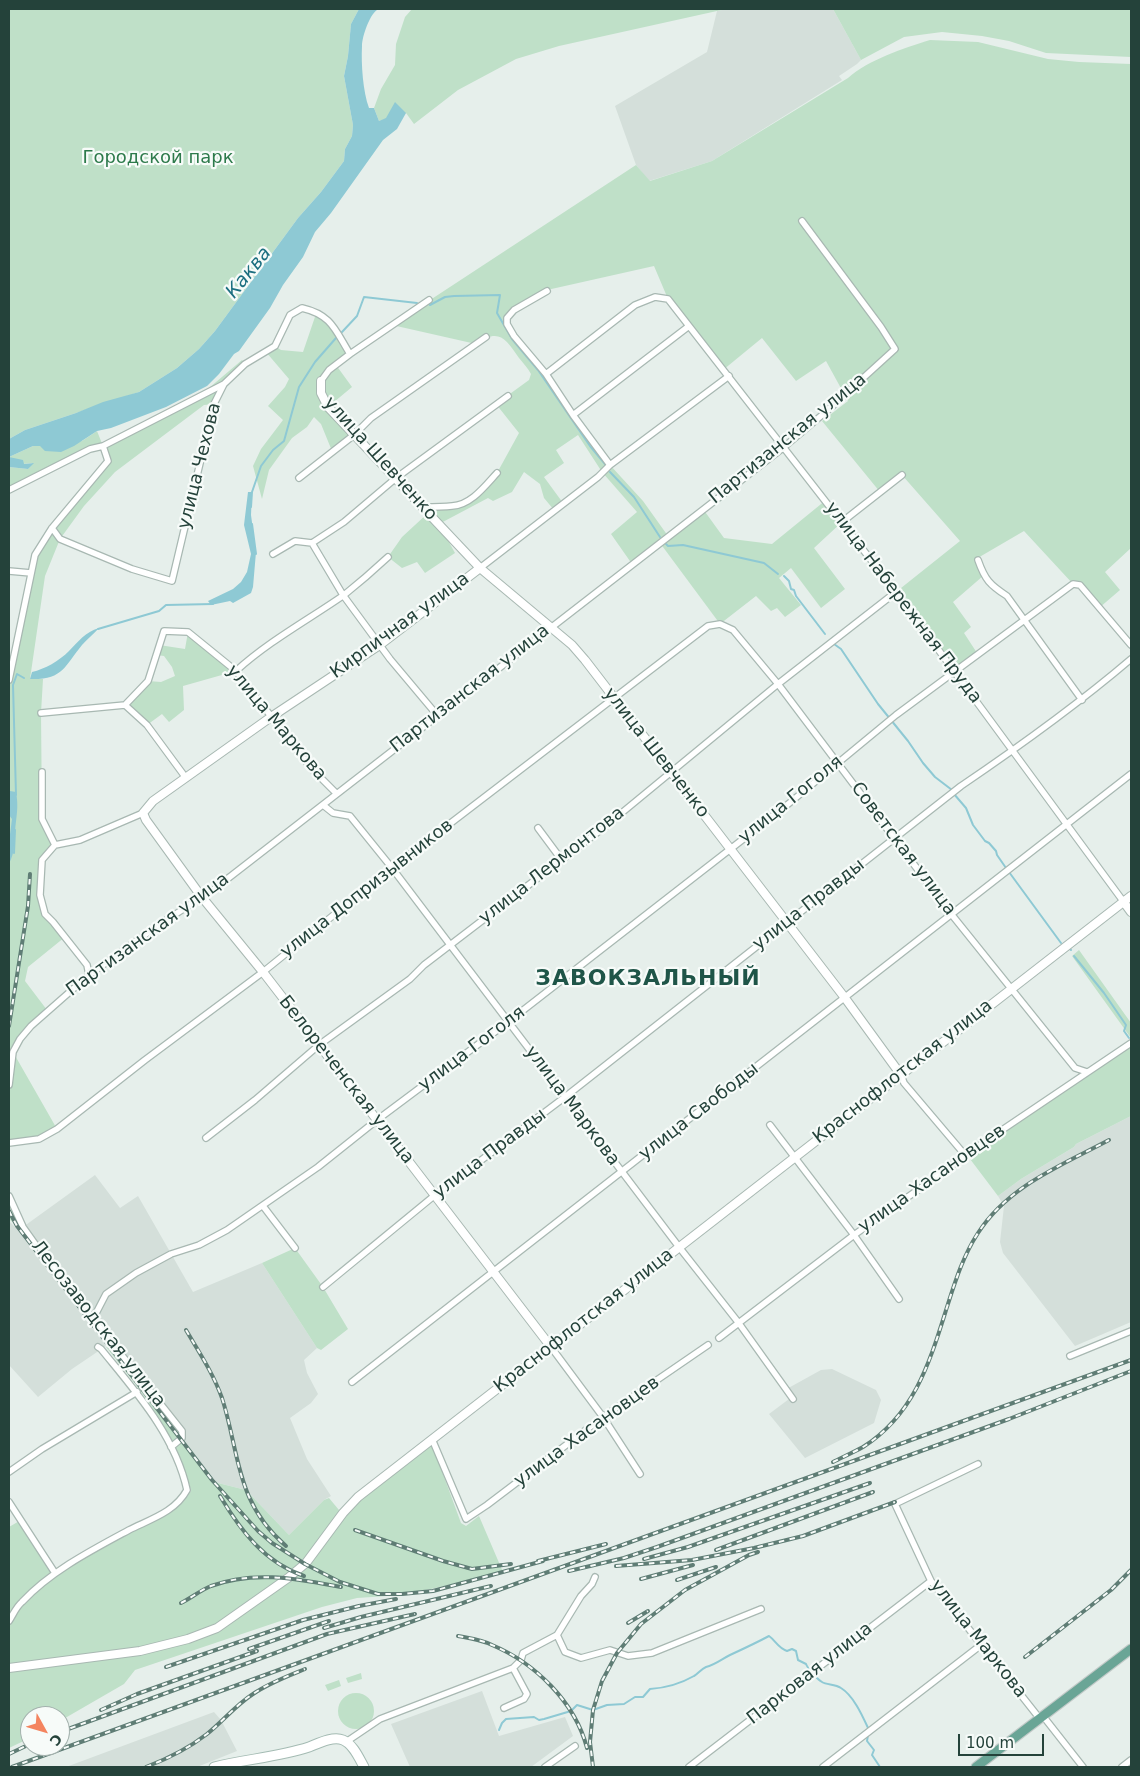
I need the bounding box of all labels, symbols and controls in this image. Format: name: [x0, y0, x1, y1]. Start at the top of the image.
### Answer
park label: Городской парк: [82, 147, 234, 169]
water label: Каква: [221, 243, 277, 303]
street label: Партизанская улица: [705, 369, 871, 509]
street label: улица Шевченко: [319, 393, 441, 525]
street label: улица Чехова: [174, 401, 226, 531]
street label: улица Набережная Пруда: [820, 498, 986, 708]
street label: Кирпичная улица: [326, 568, 474, 684]
street label: Партизанская улица: [386, 620, 554, 758]
street label: улица Маркова: [221, 661, 331, 785]
street label: улица Шевченко: [598, 684, 714, 822]
street label: улица Гоголя: [735, 751, 847, 849]
street label: Советская улица: [846, 778, 960, 920]
street label: улица Лермонтова: [475, 803, 629, 929]
street label: улица Допризывников: [276, 815, 458, 963]
street label: улица Правды: [749, 855, 869, 955]
street label: Партизанская улица: [62, 869, 234, 1001]
district label: ЗАВОКЗАЛЬНЫЙ: [534, 966, 762, 992]
street label: Белореченская улица: [274, 992, 418, 1168]
street label: Краснофлотская улица: [809, 995, 997, 1149]
street label: улица Гоголя: [415, 1002, 529, 1096]
street label: улица Маркова: [520, 1042, 624, 1170]
street label: улица Свободы: [635, 1059, 763, 1165]
street label: улица Правды: [429, 1104, 551, 1204]
street label: улица Хасановцев: [854, 1120, 1010, 1238]
street label: Лесозаводская улица: [26, 1236, 170, 1412]
street label: Краснофлотская улица: [490, 1244, 678, 1398]
street label: улица Хасановцев: [510, 1372, 664, 1492]
street label: улица Маркова: [925, 1575, 1031, 1703]
street label: Парковая улица: [743, 1618, 877, 1730]
north arrow: [20, 1706, 70, 1756]
scale bar: [960, 1724, 1046, 1756]
text: С: [46, 1731, 65, 1749]
text: 100 m: [966, 1734, 1014, 1752]

